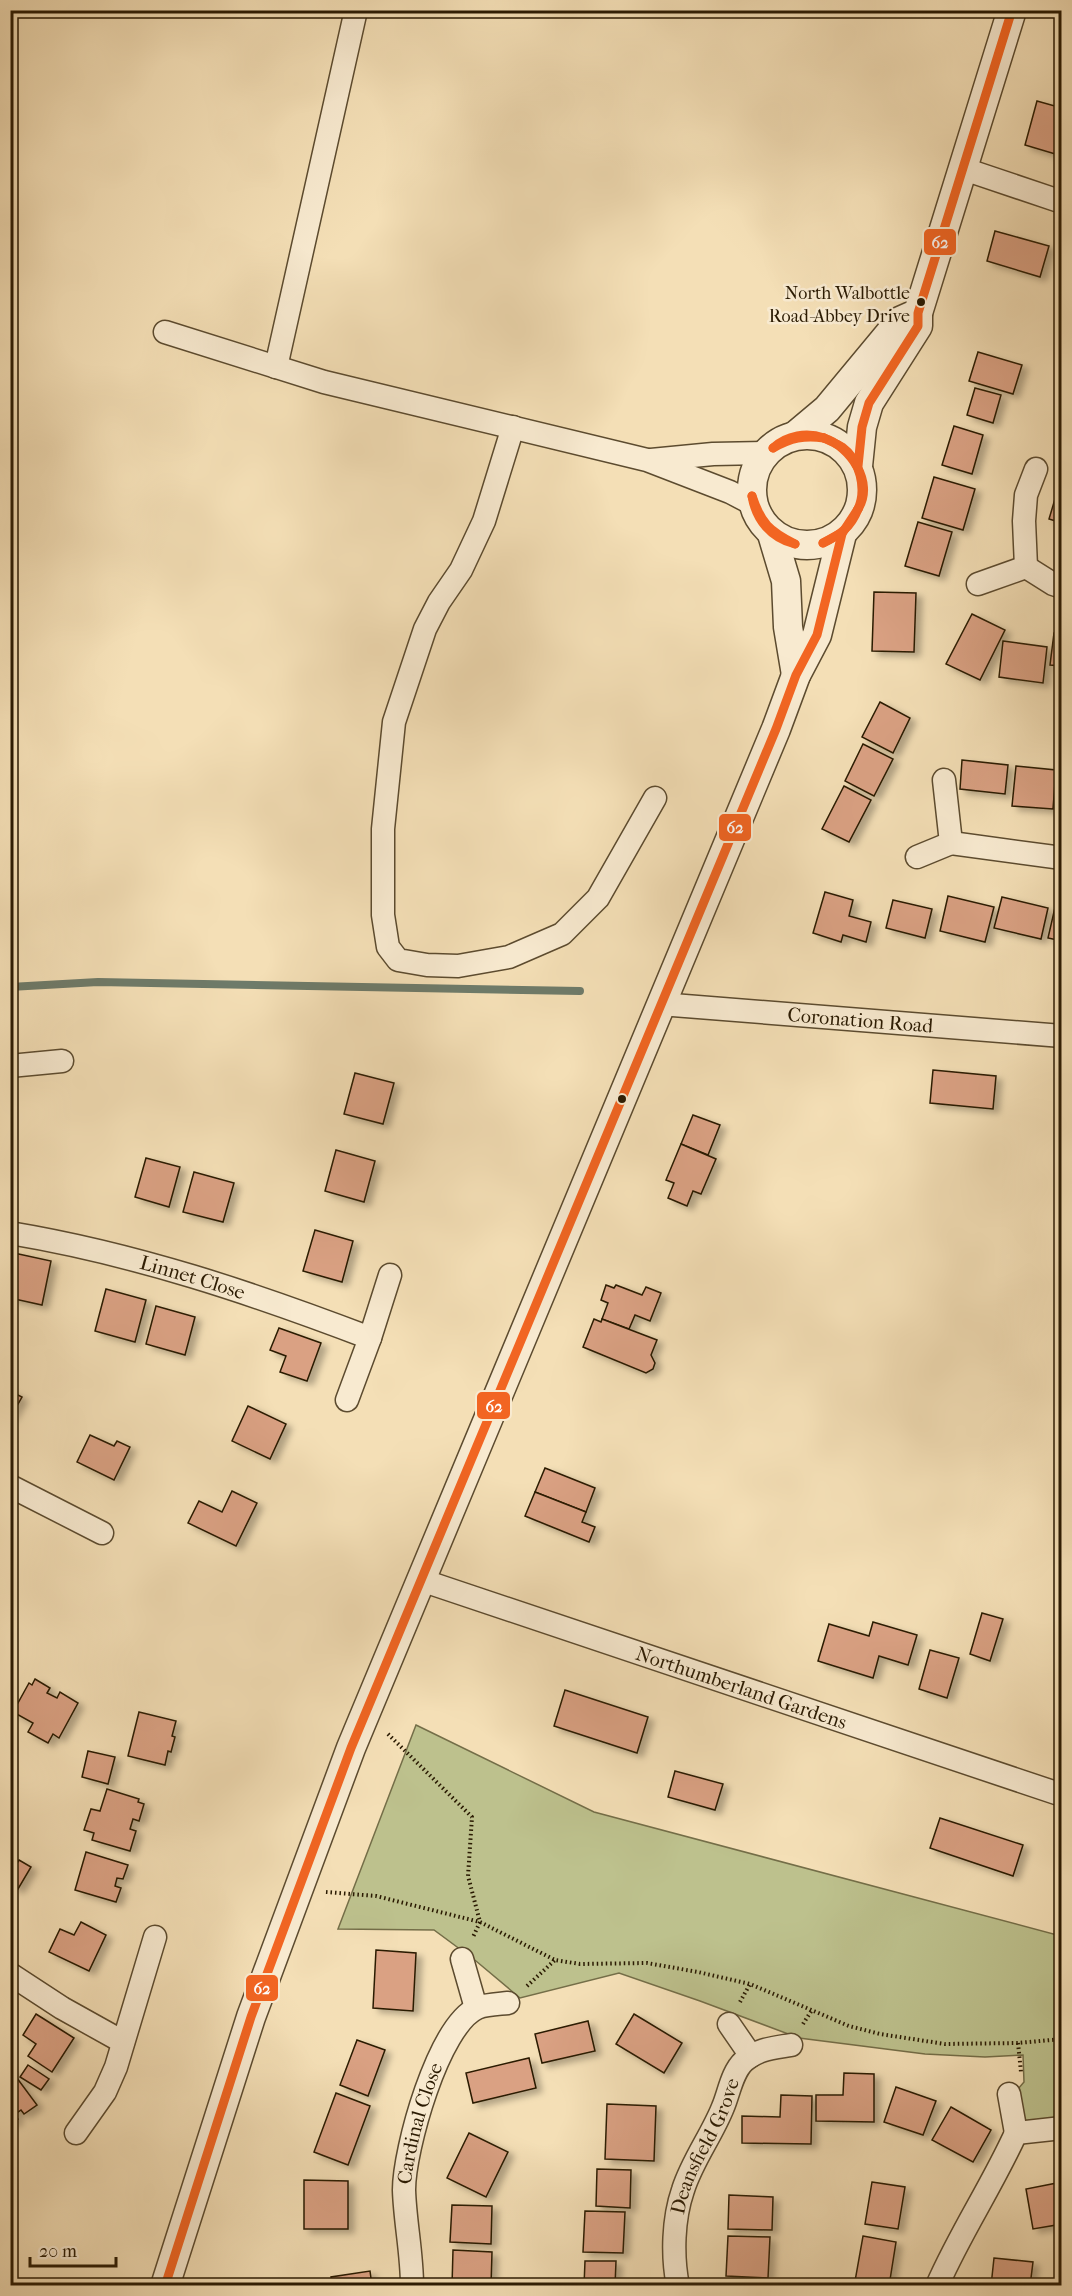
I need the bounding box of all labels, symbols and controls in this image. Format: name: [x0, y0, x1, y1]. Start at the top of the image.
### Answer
line badge: 62: [923, 228, 957, 256]
text: 62: [932, 233, 948, 252]
place label: North Walbottle Road-Abbey Drive: [769, 283, 910, 327]
marker: North Walbottle Road-Abbey Drive: [915, 296, 927, 308]
line badge: 62: [718, 813, 752, 842]
text: 62: [727, 818, 743, 837]
street label: Coronation Road: [787, 1003, 935, 1038]
unlabelled marker: [616, 1093, 628, 1105]
street label: Linnet Close: [137, 1251, 248, 1304]
line badge: 62: [476, 1391, 511, 1420]
text: 62: [486, 1397, 502, 1416]
street label: Northumberland Gardens: [633, 1642, 850, 1734]
line badge: 62: [245, 1974, 279, 2002]
text: 62: [254, 1979, 270, 1998]
street label: Cardinal Close: [393, 2059, 448, 2185]
street label: Deansfield Grove: [666, 2075, 744, 2216]
scale bar: [30, 2230, 116, 2268]
text: 20 m: [39, 2241, 77, 2262]

